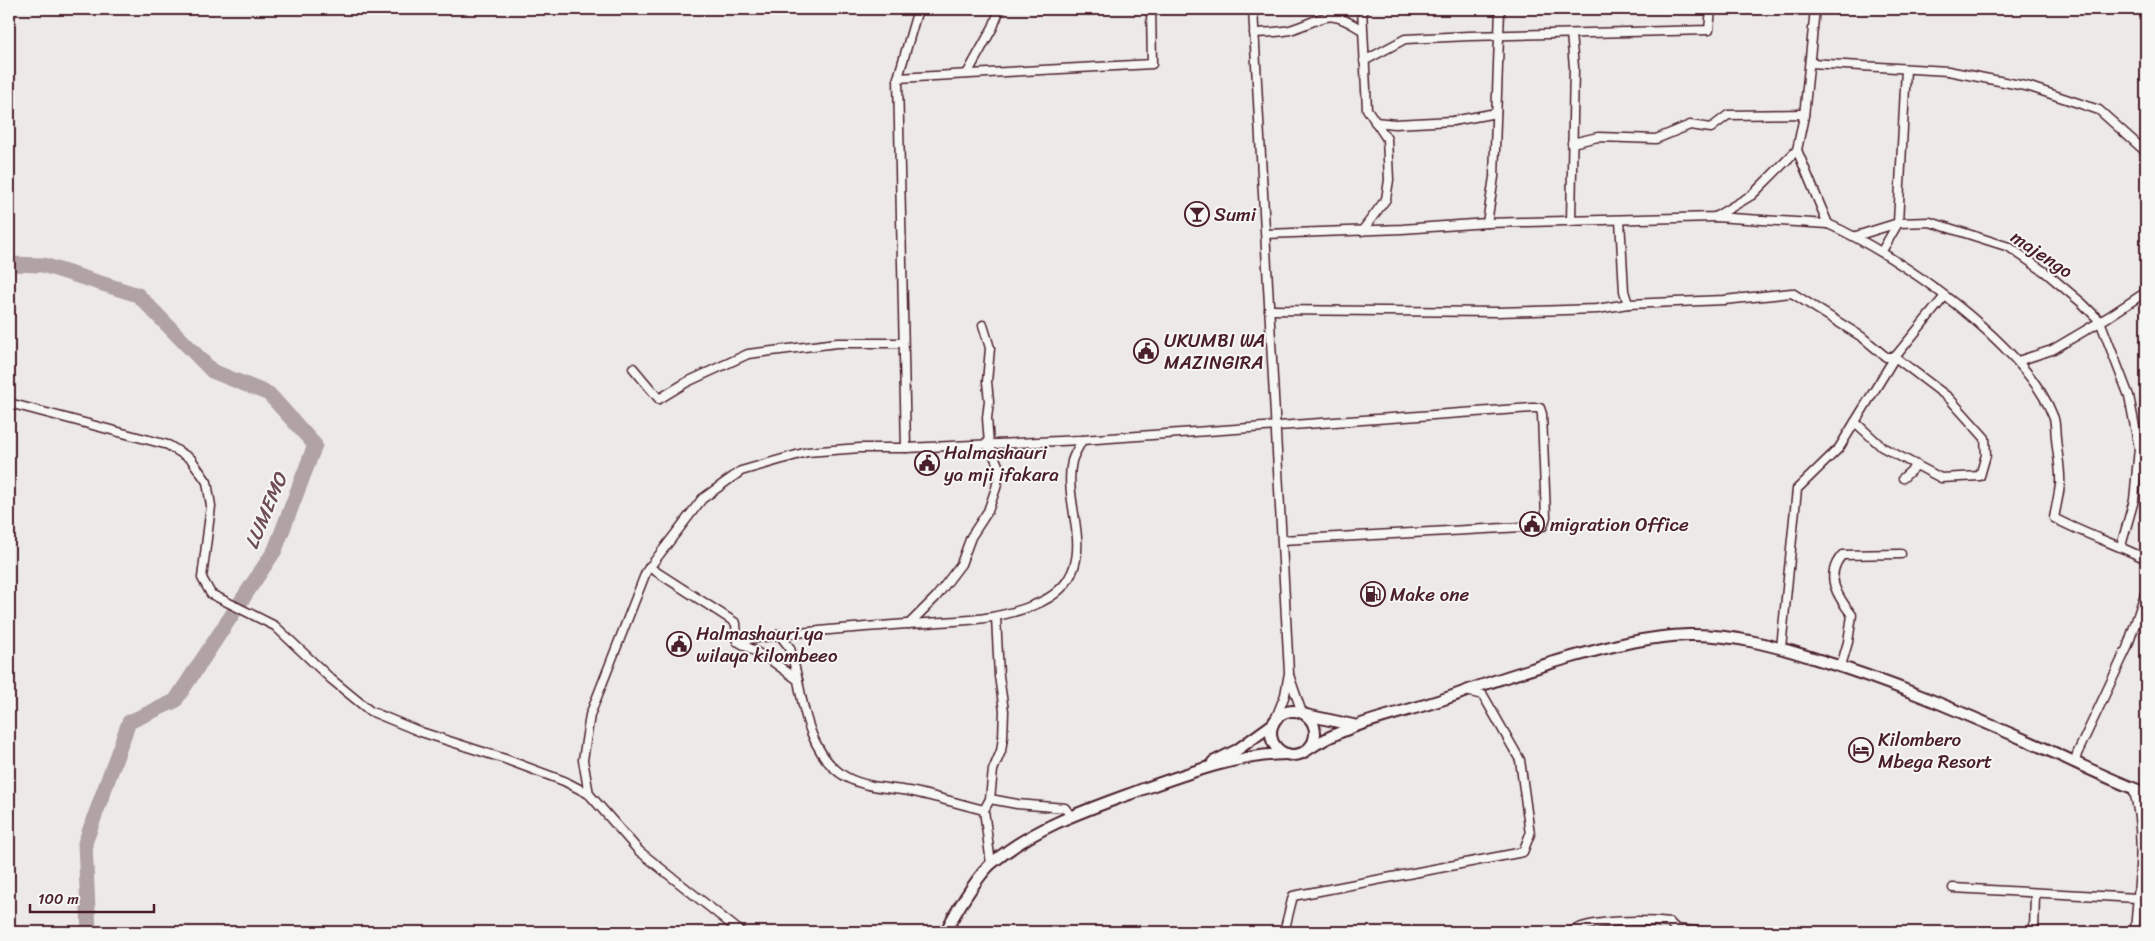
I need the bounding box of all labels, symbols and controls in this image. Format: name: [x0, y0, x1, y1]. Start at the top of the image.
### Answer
place label: Sumi: [1214, 198, 1257, 231]
bar icon: Sumi: [1184, 201, 1210, 227]
street label: majengo: [2004, 221, 2080, 287]
place label: UKUMBI WA MAZINGIRA: [1164, 324, 1265, 379]
public building icon: UKUMBI WA MAZINGIRA: [1133, 338, 1159, 364]
place label: Halmashauri ya mji ifakara: [944, 436, 1059, 491]
public building icon: Halmashauri ya mji ifakara: [914, 450, 940, 476]
water label: LUMEMO: [234, 466, 298, 555]
place label: migration Office: [1550, 508, 1689, 541]
public building icon: migration Office: [1519, 511, 1545, 537]
place label: Make one: [1390, 578, 1469, 611]
fuel station icon: Make one: [1360, 581, 1386, 607]
place label: Halmashauri ya wilaya kilombeeo: [696, 617, 838, 672]
public building icon: Halmashauri ya wilaya kilombeeo: [666, 631, 692, 657]
place label: Kilombero Mbega Resort: [1878, 723, 1992, 778]
hotel icon: Kilombero Mbega Resort: [1848, 737, 1874, 763]
scale bar: [30, 881, 154, 913]
text: 100 m: [38, 886, 79, 912]

